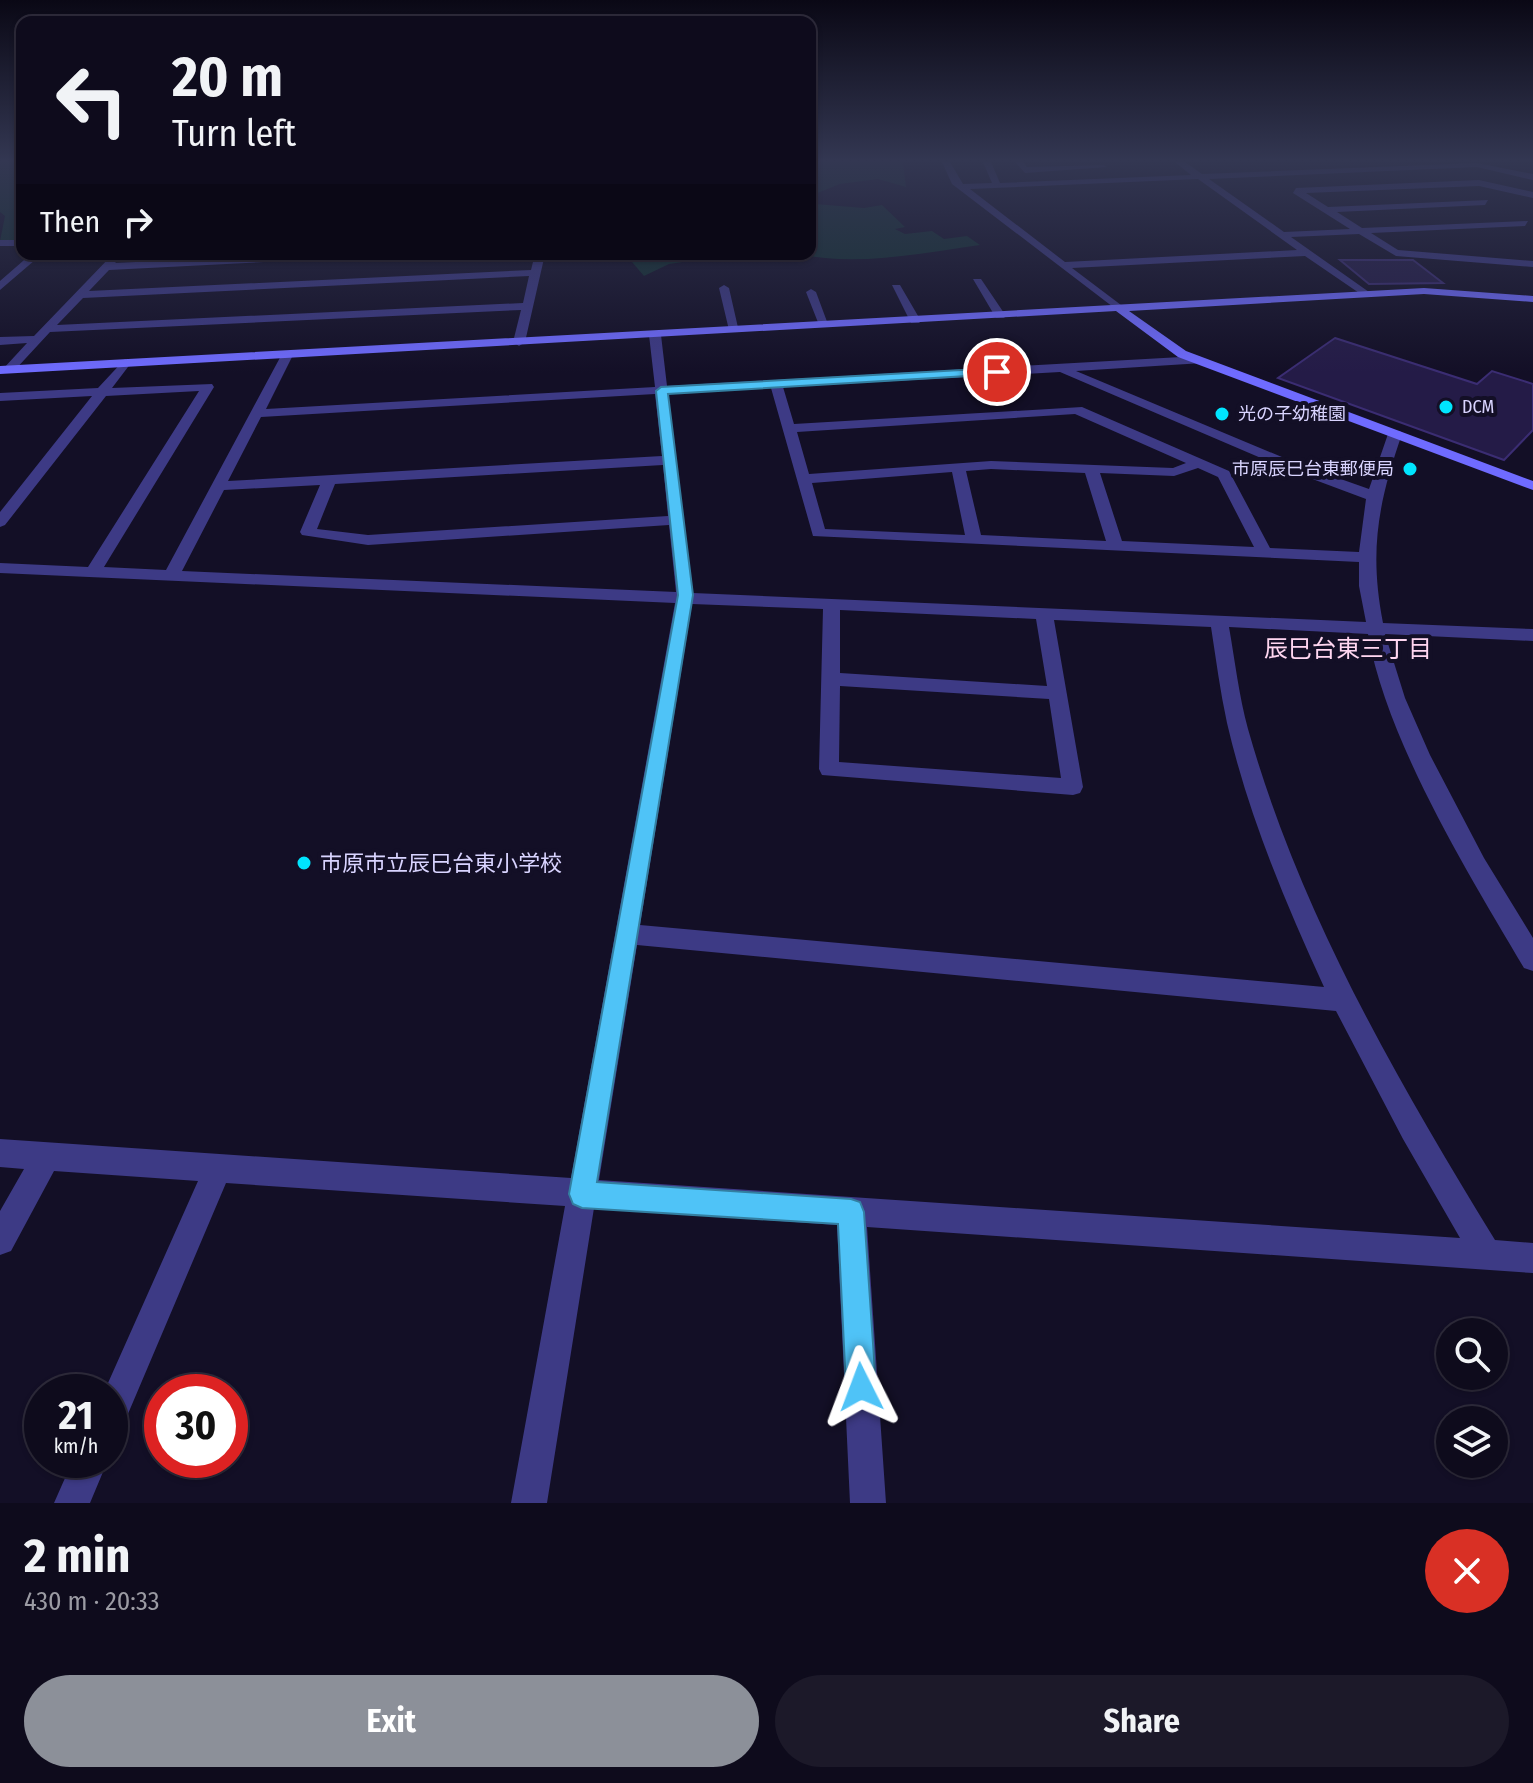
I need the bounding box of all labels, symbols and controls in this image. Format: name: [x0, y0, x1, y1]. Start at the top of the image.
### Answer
text: 20 m: [172, 44, 283, 111]
icon: left: [40, 48, 144, 152]
text: Turn left: [172, 112, 296, 156]
icon: right: [116, 200, 160, 244]
text: Then: [40, 204, 100, 240]
pin: [963, 338, 1031, 406]
icon: arrive: [975, 350, 1019, 394]
place label: DCM: [1462, 396, 1494, 418]
marker: DCM: [1437, 398, 1455, 416]
place label: 光の子幼稚園: [1238, 403, 1346, 425]
marker: 光の子幼稚園: [1213, 405, 1231, 423]
place label: 市原辰巳台東郵便局: [1232, 458, 1394, 480]
marker: 市原辰巳台東郵便局: [1401, 460, 1419, 478]
district label: 辰巳台東三丁目: [1264, 635, 1432, 663]
place label: 市原市立辰巳台東小学校: [320, 850, 562, 877]
marker: 市原市立辰巳台東小学校: [295, 854, 313, 872]
map controls: [1436, 1318, 1508, 1478]
button: search: [1436, 1318, 1508, 1390]
position arrow: [819, 1345, 903, 1429]
speed limit sign: 30: [144, 1374, 248, 1478]
text: 21: [59, 1392, 93, 1440]
button: layers: [1436, 1406, 1508, 1478]
text: km/h: [54, 1434, 98, 1458]
text: 2 min: [24, 1527, 130, 1585]
button: close: [1425, 1529, 1509, 1613]
text: 430 m · 20:33: [24, 1586, 160, 1617]
button: Exit: [24, 1675, 759, 1767]
button: Share: [775, 1675, 1509, 1767]

